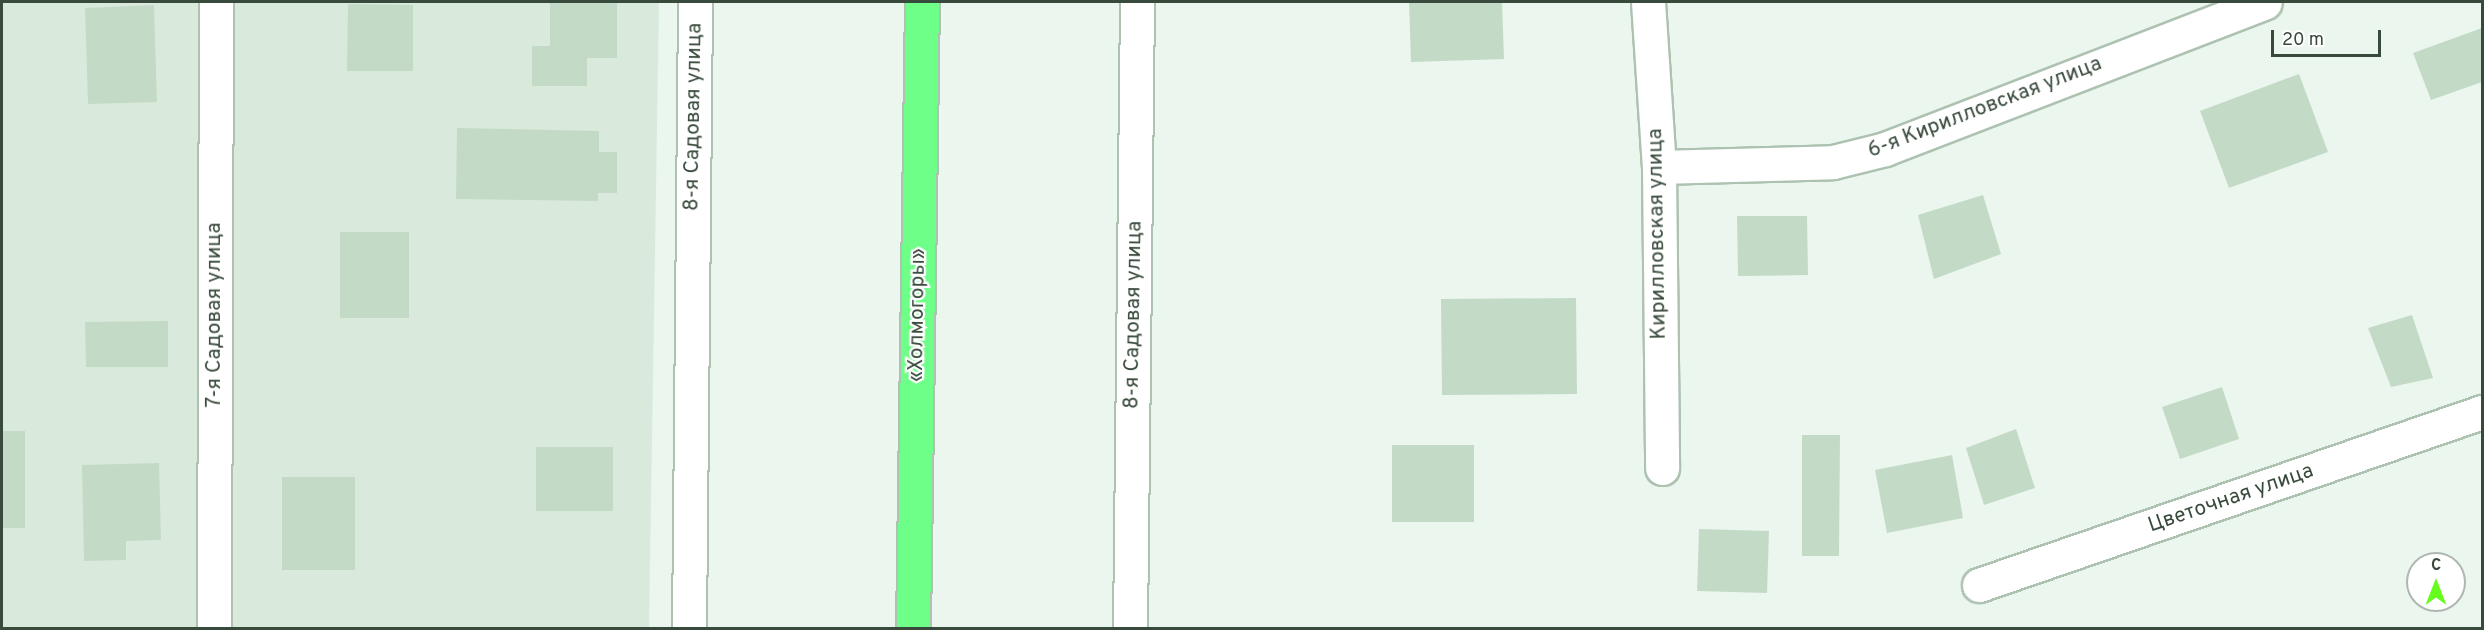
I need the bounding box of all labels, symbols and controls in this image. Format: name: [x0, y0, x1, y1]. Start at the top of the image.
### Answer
scale bar: [2274, 18, 2384, 56]
street label: 8-я Садовая улица: [680, 23, 708, 211]
text: 20 m: [2282, 29, 2324, 52]
street label: 6-я Кирилловская улица: [1864, 52, 2106, 164]
street label: Кирилловская улица: [1644, 128, 1672, 340]
street label: 8-я Садовая улица: [1120, 221, 1148, 409]
street label: 7-я Садовая улица: [202, 222, 228, 408]
street label: «Холмогоры»: [904, 248, 932, 382]
street label: Цветочная улица: [2145, 459, 2317, 539]
north arrow: [2406, 552, 2466, 612]
text: С: [2431, 556, 2441, 576]

